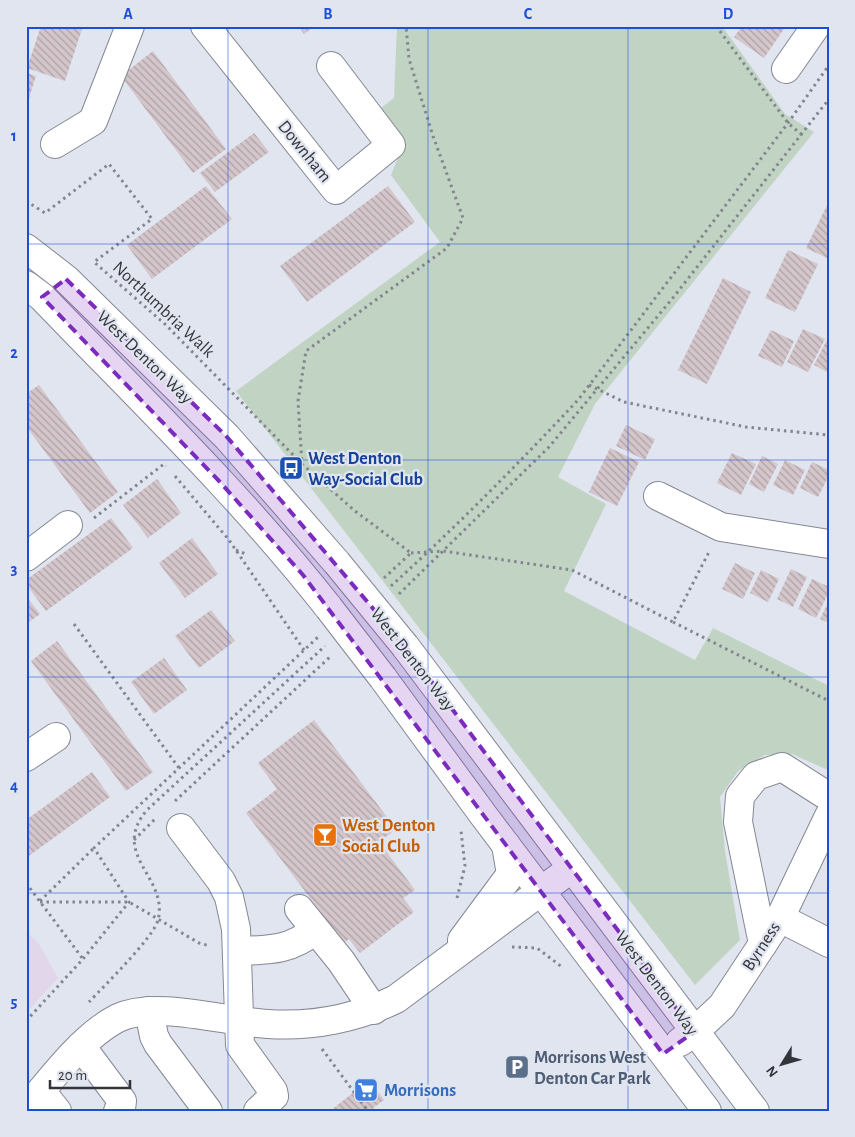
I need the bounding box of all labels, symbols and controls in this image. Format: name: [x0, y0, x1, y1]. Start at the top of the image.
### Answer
text: A: [123, 6, 133, 22]
text: B: [323, 6, 333, 22]
text: C: [524, 6, 533, 22]
text: D: [723, 6, 734, 22]
street label: Downham: [274, 117, 334, 186]
text: 1: [11, 128, 17, 144]
street label: Northumbria Walk: [109, 258, 218, 362]
street label: West Denton Way: [93, 308, 196, 408]
text: 2: [10, 345, 18, 361]
place label: West Denton Way-Social Club: [308, 450, 423, 489]
bus stop icon: West Denton Way-Social Club: [278, 455, 304, 481]
text: 3: [11, 561, 18, 577]
street label: West Denton Way: [367, 605, 458, 715]
text: 4: [10, 778, 18, 794]
place label: West Denton Social Club: [342, 817, 436, 856]
bar icon: West Denton Social Club: [312, 822, 338, 848]
street label: Byrness: [740, 919, 784, 974]
street label: West Denton Way: [611, 928, 701, 1039]
text: 5: [11, 994, 18, 1010]
north arrow: [758, 1040, 808, 1090]
place label: Morrisons West Denton Car Park: [534, 1049, 651, 1088]
parking icon: Morrisons West Denton Car Park: [504, 1054, 530, 1080]
scale bar: [50, 1057, 130, 1089]
text: N: [764, 1063, 781, 1079]
text: 20 m: [58, 1068, 87, 1083]
supermarket icon: Morrisons: [353, 1077, 379, 1103]
place label: Morrisons: [384, 1082, 456, 1100]

